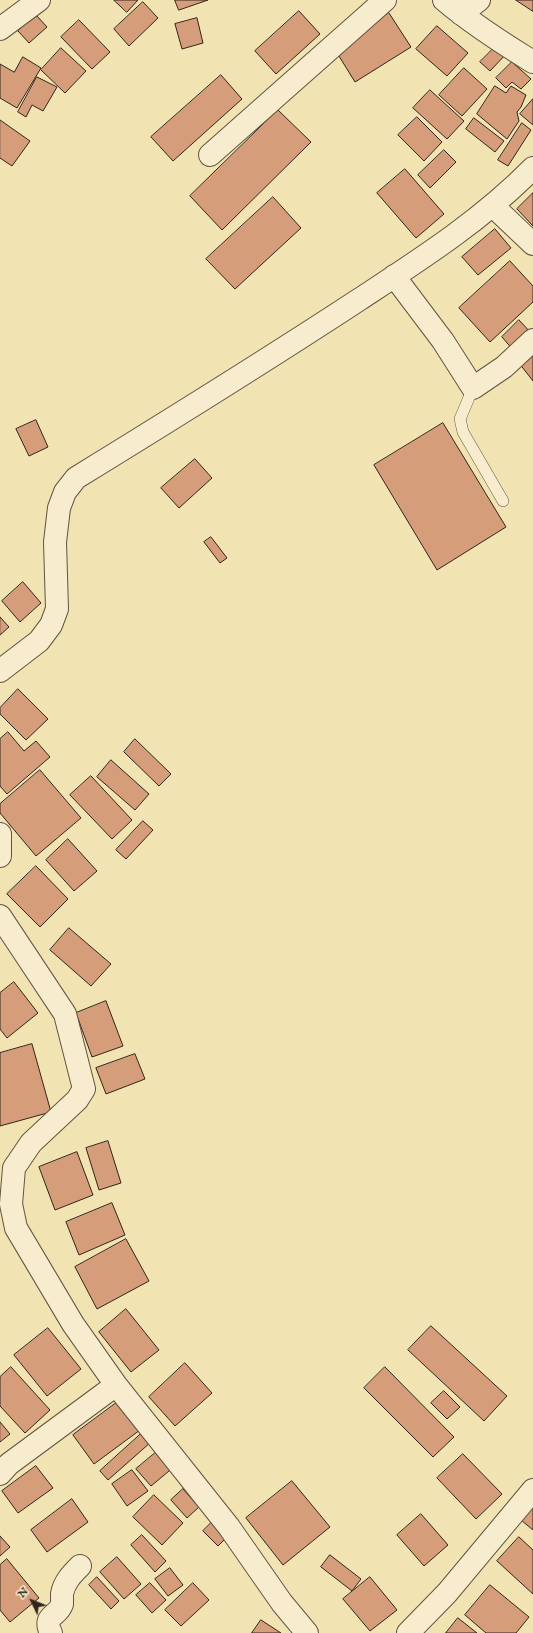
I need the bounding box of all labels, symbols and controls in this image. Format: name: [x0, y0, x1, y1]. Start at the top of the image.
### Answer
north arrow: [12, 1581, 52, 1621]
text: N: [15, 1585, 32, 1601]

